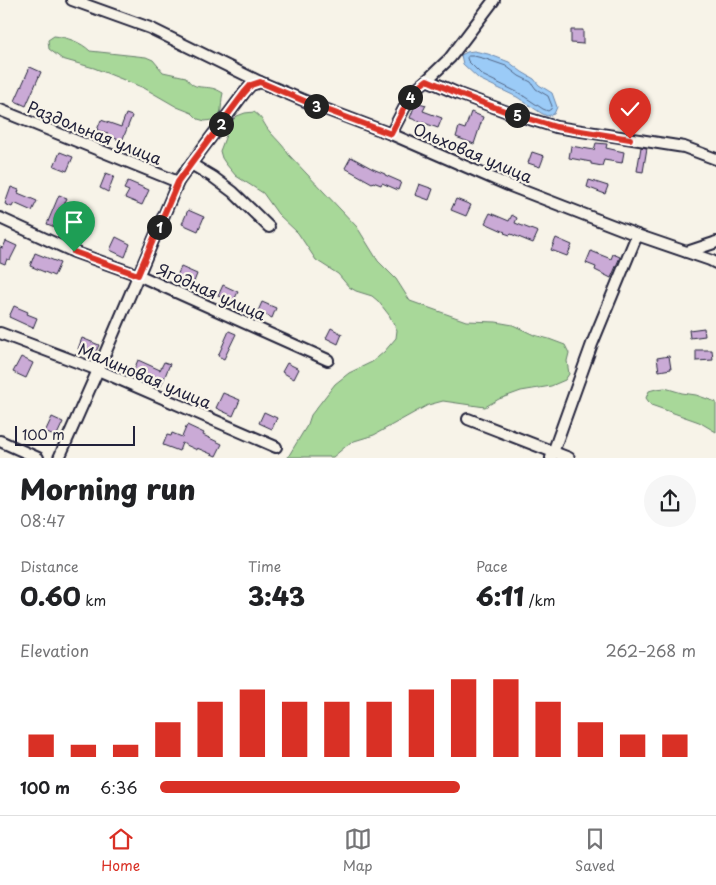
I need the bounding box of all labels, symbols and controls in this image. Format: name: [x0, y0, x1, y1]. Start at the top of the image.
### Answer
pin: 4: [398, 84, 422, 110]
text: 4: [406, 87, 415, 108]
pin: [609, 88, 651, 139]
street label: Раздольная улица: [24, 94, 166, 170]
pin: 3: [304, 94, 328, 118]
icon: check: [616, 95, 644, 123]
text: 3: [312, 96, 321, 117]
pin: 5: [504, 102, 530, 128]
text: 5: [513, 105, 522, 126]
pin: 2: [208, 112, 234, 136]
text: 2: [217, 114, 226, 135]
street label: Ольховая улица: [410, 116, 536, 188]
pin: [53, 201, 95, 252]
icon: arrive: [60, 208, 88, 236]
pin: 1: [146, 214, 172, 240]
text: 1: [156, 217, 163, 238]
street label: Ягодная улица: [154, 256, 270, 326]
street label: Малиновая улица: [75, 336, 215, 414]
scale bar: [15, 422, 135, 446]
text: 100 m: [22, 424, 65, 445]
text: Morning run: [20, 467, 196, 510]
button: share: [644, 475, 696, 527]
text: 08:47: [20, 508, 65, 532]
text: Distance: [20, 556, 79, 577]
text: Time: [248, 556, 281, 577]
text: Pace: [476, 556, 508, 577]
text: 0.60: [20, 577, 81, 615]
text: 3:43: [248, 577, 305, 615]
text: 6:11: [476, 577, 524, 615]
text: km: [81, 590, 106, 611]
text: /km: [524, 590, 556, 611]
text: Elevation: [20, 638, 89, 662]
text: 262–268 m: [605, 638, 696, 662]
text: 100 m: [20, 775, 70, 799]
text: 6:36: [100, 775, 138, 799]
tab: Home: [101, 825, 140, 876]
tab: Map: [343, 825, 373, 876]
tab: Saved: [575, 825, 615, 876]

